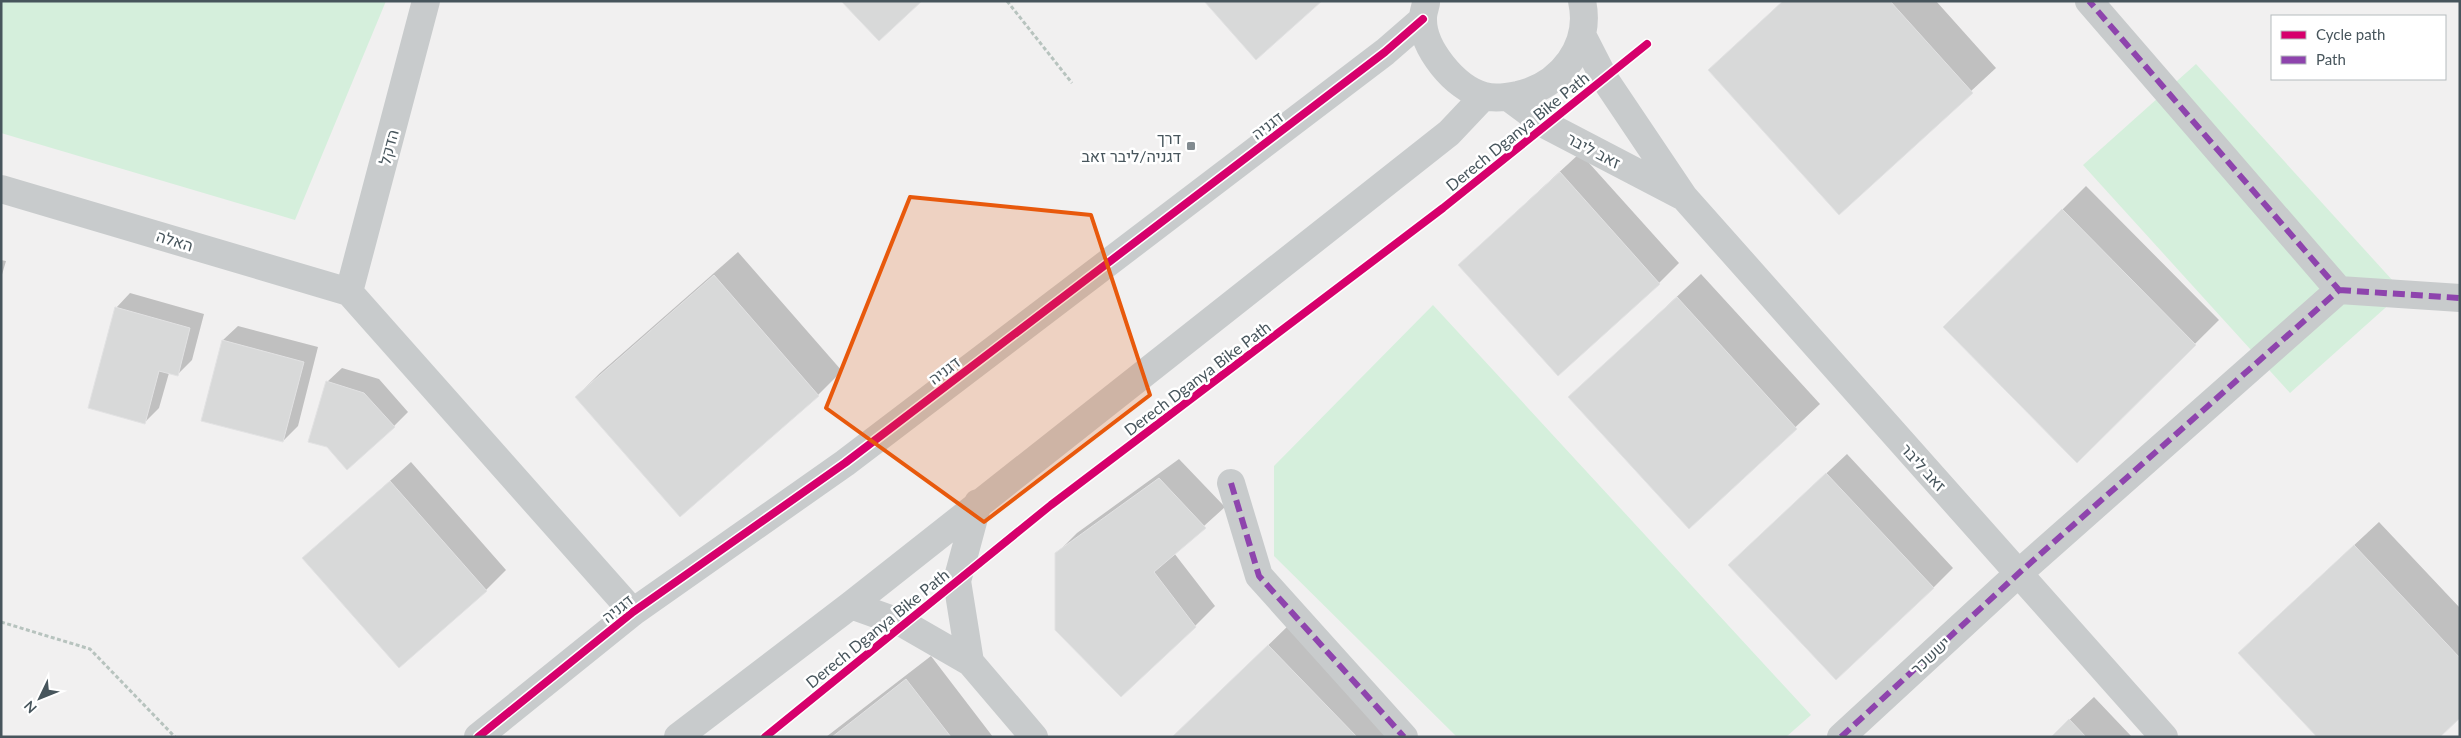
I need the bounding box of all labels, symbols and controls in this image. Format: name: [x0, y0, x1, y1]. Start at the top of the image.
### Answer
legend: [2271, 15, 2446, 80]
text: Cycle path: [2316, 25, 2385, 43]
text: Path: [2316, 50, 2346, 68]
street label: Derech Dganya Bike Path: [1442, 68, 1592, 194]
street label: דגניה: [1247, 107, 1287, 143]
street label: הדקל: [374, 127, 402, 167]
place label: דרך דגניה/ליבר זאב: [1081, 128, 1181, 165]
street label: זאב ליבר: [1564, 128, 1624, 172]
marker: דרך דגניה/ליבר זאב: [1185, 140, 1197, 152]
street label: האלה: [154, 225, 196, 255]
street label: Derech Dganya Bike Path: [1120, 317, 1274, 439]
street label: דגניה: [924, 352, 964, 388]
street label: זאב ליבר: [1898, 439, 1951, 495]
street label: Derech Dganya Bike Path: [802, 565, 952, 691]
street label: דגניה: [598, 590, 636, 626]
street label: יששכר: [1906, 632, 1954, 678]
north arrow: [15, 673, 65, 723]
text: N: [20, 697, 40, 717]

